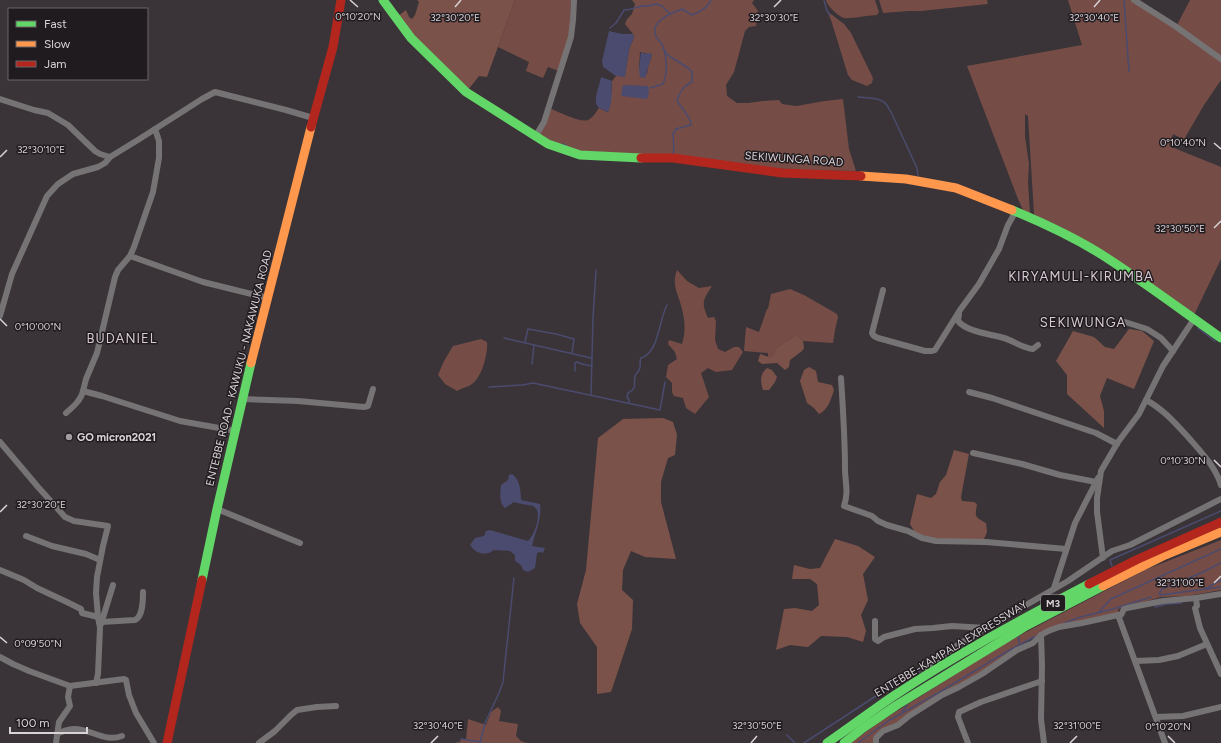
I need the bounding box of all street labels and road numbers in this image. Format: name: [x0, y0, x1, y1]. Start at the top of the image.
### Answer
street label: SEKIWUNGA ROAD: [744, 149, 844, 169]
street label: ENTEBBE ROAD - KAWUKU - NAKAWUKA ROAD: [203, 248, 275, 487]
road number: M3: [1041, 595, 1065, 611]
street label: ENTEBBE-KAMPALA EXPRESSWAY: [872, 598, 1030, 700]

